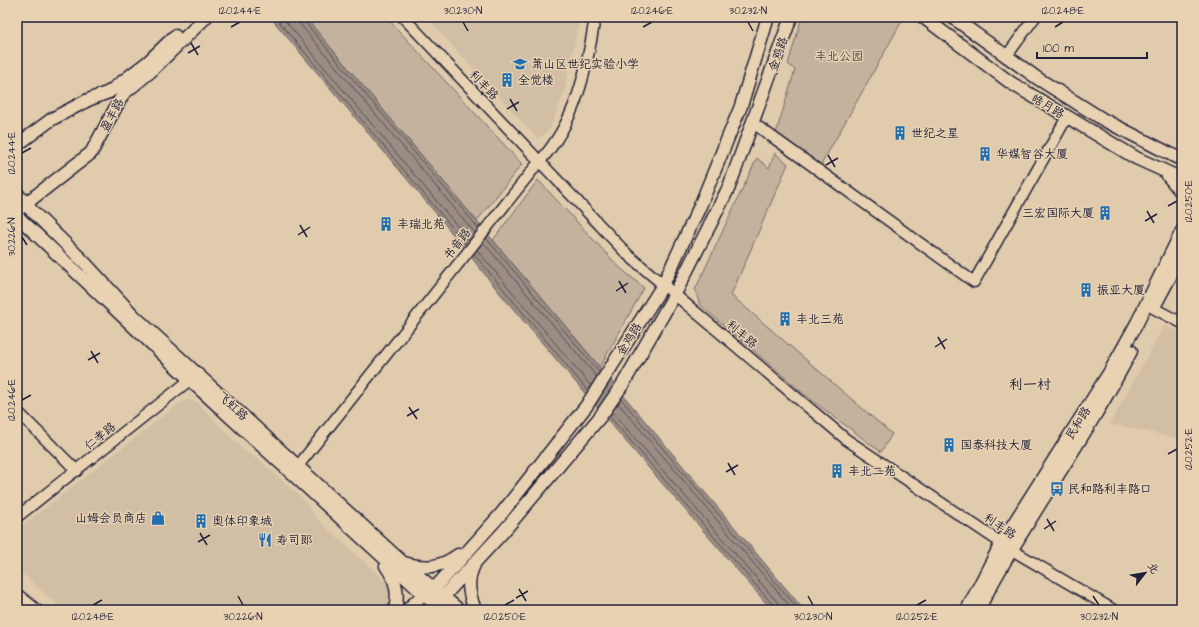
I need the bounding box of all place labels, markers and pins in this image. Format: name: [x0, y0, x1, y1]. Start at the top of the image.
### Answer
school or university icon: 萧山区世纪实验小学: [512, 56, 528, 72]
place label: 萧山区世纪实验小学: [531, 56, 639, 73]
building icon: 全觉楼: [499, 72, 515, 88]
place label: 全觉楼: [518, 72, 554, 89]
building icon: 世纪之星: [892, 125, 908, 141]
place label: 世纪之星: [911, 125, 959, 142]
building icon: 华媒智谷大厦: [977, 146, 993, 162]
place label: 华媒智谷大厦: [996, 146, 1068, 163]
place label: 三宏国际大厦: [1022, 205, 1094, 222]
building icon: 三宏国际大厦: [1097, 205, 1113, 221]
building icon: 丰瑞北苑: [378, 216, 394, 232]
place label: 丰瑞北苑: [397, 216, 445, 233]
building icon: 振亚大厦: [1078, 282, 1094, 298]
place label: 振亚大厦: [1097, 282, 1145, 299]
building icon: 丰北三苑: [777, 311, 793, 327]
place label: 丰北三苑: [796, 311, 844, 328]
building icon: 国泰科技大厦: [941, 437, 957, 453]
place label: 国泰科技大厦: [960, 437, 1032, 454]
building icon: 丰北二苑: [829, 463, 845, 479]
place label: 丰北二苑: [848, 463, 896, 480]
bus stop icon: 民和路利丰路口: [1049, 481, 1065, 497]
place label: 民和路利丰路口: [1068, 481, 1152, 498]
place label: 山姆会员商店: [75, 510, 147, 527]
shop icon: 山姆会员商店: [150, 510, 166, 526]
building icon: 奥体印象城: [193, 513, 209, 529]
place label: 奥体印象城: [212, 513, 272, 530]
restaurant icon: 寿司郎: [257, 532, 273, 548]
place label: 寿司郎: [276, 532, 312, 549]

